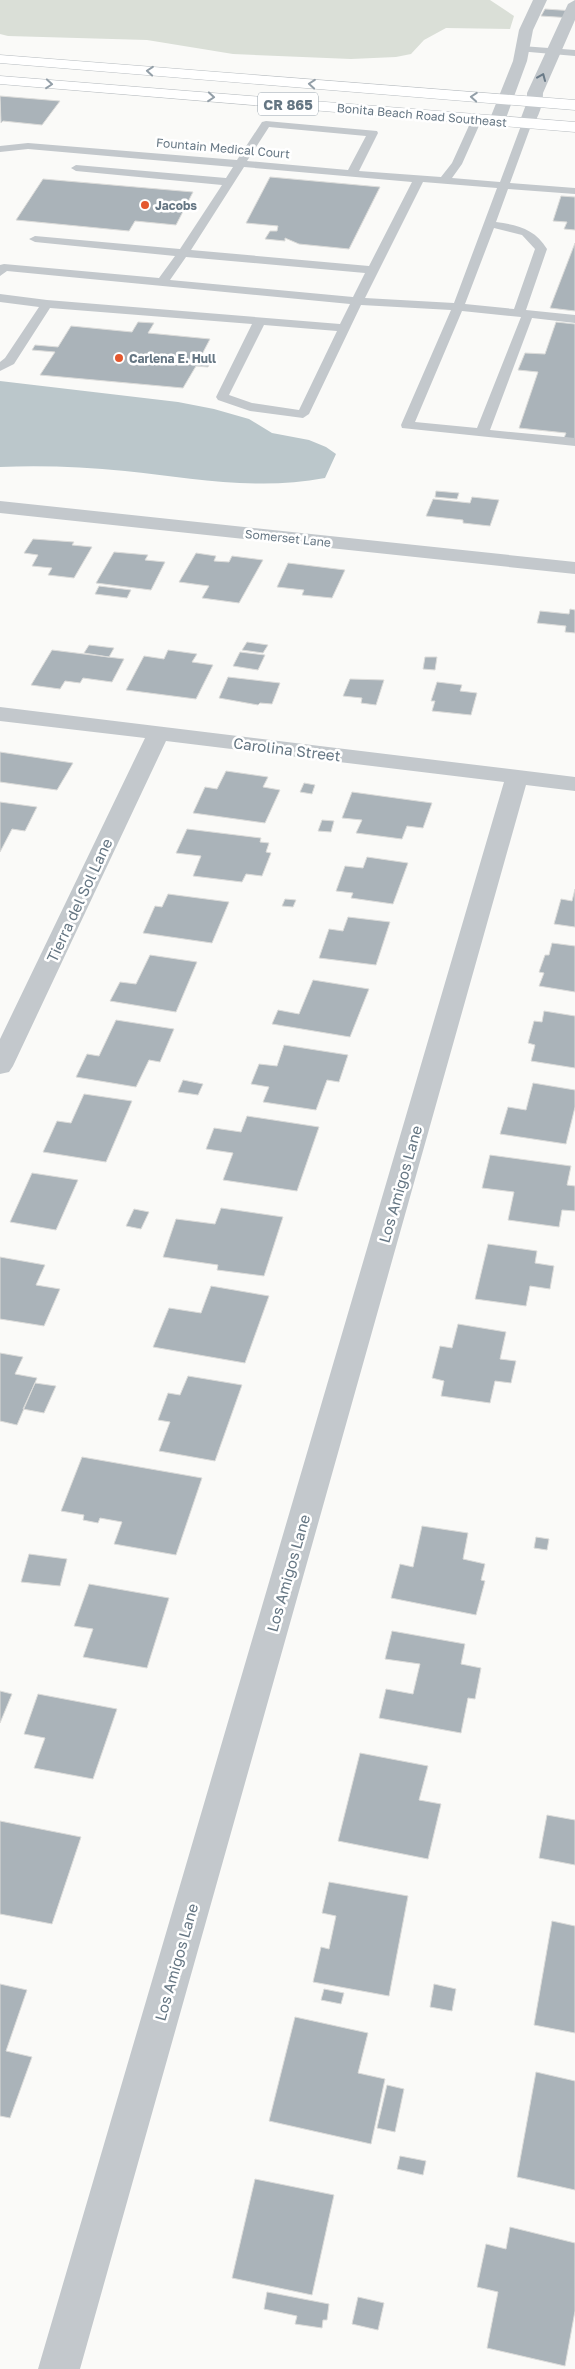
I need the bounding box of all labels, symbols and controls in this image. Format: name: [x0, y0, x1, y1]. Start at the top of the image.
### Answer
one-way arrow: [146, 66, 154, 77]
one-way arrow: [536, 73, 547, 82]
one-way arrow: [45, 78, 53, 89]
one-way arrow: [308, 79, 316, 90]
one-way arrow: [207, 91, 215, 102]
road number: CR 865: [258, 92, 318, 116]
one-way arrow: [470, 92, 478, 103]
street label: Bonita Beach Road Southeast: [336, 100, 508, 130]
street label: Fountain Medical Court: [155, 135, 291, 161]
place label: Jacobs: [155, 198, 197, 213]
marker: Jacobs: [139, 199, 151, 211]
place label: Carlena E. Hull: [129, 351, 216, 366]
marker: Carlena E. Hull: [113, 352, 125, 364]
street label: Somerset Lane: [244, 526, 332, 550]
street label: Carolina Street: [232, 733, 342, 765]
street label: Tierra del Sol Lane: [42, 835, 116, 965]
street label: Los Amigos Lane: [375, 1123, 425, 1245]
street label: Los Amigos Lane: [263, 1512, 313, 1634]
street label: Los Amigos Lane: [151, 1901, 201, 2023]

